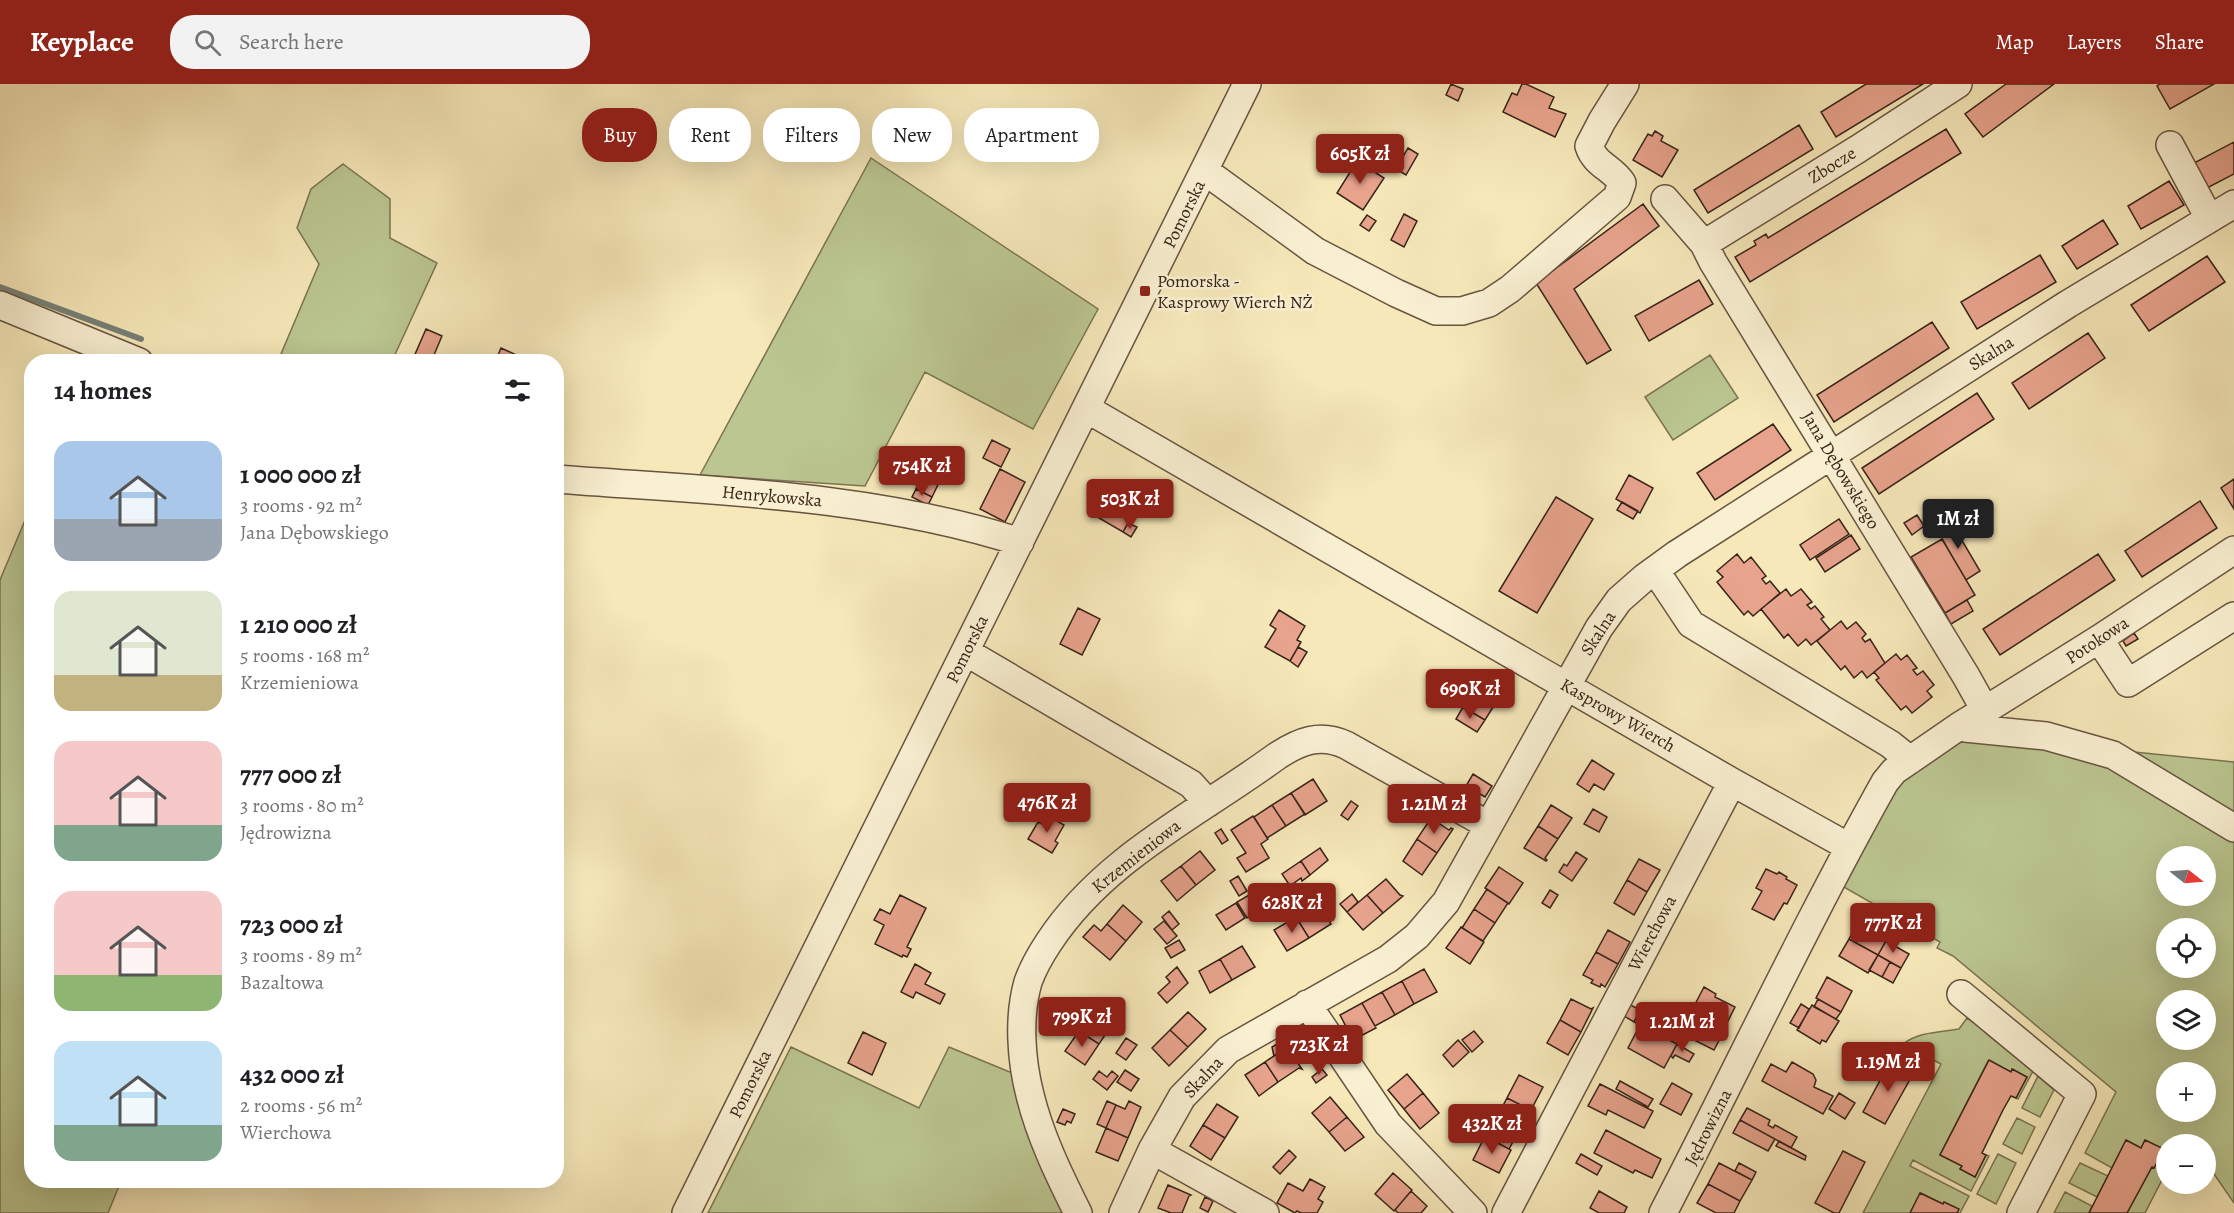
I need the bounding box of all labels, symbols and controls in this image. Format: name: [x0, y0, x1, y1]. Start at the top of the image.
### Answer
search box: [170, 15, 590, 69]
text: Keyplace: [30, 23, 134, 61]
icon: search: [191, 26, 224, 59]
text: Search here: [239, 27, 344, 57]
text: Map: [1995, 28, 2034, 56]
text: Layers: [2067, 28, 2122, 56]
text: Share: [2155, 28, 2204, 56]
chip: Buy: [582, 108, 657, 162]
chip: Rent: [669, 108, 751, 162]
chip: Filters: [763, 108, 860, 162]
chip: New: [872, 108, 952, 162]
chip: Apartment: [964, 108, 1099, 162]
pin: 605K zł: [1305, 134, 1415, 185]
text: 605K zł: [1330, 140, 1390, 167]
street label: Zbocze: [1803, 141, 1861, 189]
street label: Pomorska: [1157, 175, 1211, 252]
place label: Pomorska - Kasprowy Wierch NŻ: [1157, 269, 1313, 314]
marker: Pomorska - Kasprowy Wierch NŻ: [1138, 284, 1152, 298]
street label: Skalna: [1964, 330, 2019, 376]
text: 14 homes: [54, 373, 152, 408]
icon: filters: [501, 374, 534, 407]
street label: Jana Dębowskiego: [1796, 406, 1886, 534]
pin: 754K zł: [867, 446, 977, 497]
text: 754K zł: [893, 452, 951, 479]
text: 1 000 000 zł: [240, 457, 361, 492]
icon: home: [102, 465, 174, 537]
pin: 503K zł: [1075, 479, 1185, 530]
street label: Henrykowska: [721, 480, 824, 512]
text: 503K zł: [1100, 485, 1160, 512]
text: 3 rooms · 92 m²: [240, 492, 362, 519]
pin: 1M zł: [1916, 499, 2000, 550]
text: 1M zł: [1937, 505, 1979, 532]
text: Jana Dębowskiego: [240, 519, 389, 546]
street label: Skalna: [1575, 605, 1622, 660]
text: 1 210 000 zł: [240, 607, 357, 642]
street label: Pomorska: [940, 610, 994, 687]
street label: Potokowa: [2061, 610, 2134, 669]
icon: home: [102, 615, 174, 687]
text: 5 rooms · 168 m²: [240, 642, 369, 669]
text: Krzemieniowa: [240, 669, 359, 696]
pin: 690K zł: [1415, 669, 1525, 720]
street label: Kasprowy Wierch: [1556, 672, 1680, 758]
text: 690K zł: [1440, 675, 1500, 702]
text: 777 000 zł: [240, 757, 341, 792]
icon: home: [102, 765, 174, 837]
pin: 476K zł: [992, 783, 1102, 834]
pin: 1.21M zł: [1372, 784, 1496, 835]
text: 476K zł: [1017, 789, 1077, 816]
text: 1.21M zł: [1401, 790, 1467, 817]
text: 3 rooms · 80 m²: [240, 792, 364, 819]
street label: Krzemieniowa: [1086, 813, 1186, 898]
text: Jędrowizna: [240, 819, 332, 846]
north arrow: [2156, 846, 2216, 906]
map controls: [2156, 846, 2216, 1194]
pin: 628K zł: [1237, 883, 1347, 934]
text: 628K zł: [1262, 889, 1322, 916]
street label: Wierchowa: [1622, 890, 1682, 976]
pin: 777K zł: [1838, 903, 1948, 954]
text: 723 000 zł: [240, 907, 343, 942]
text: 777K zł: [1864, 909, 1922, 936]
icon: home: [102, 915, 174, 987]
button: locate: [2156, 918, 2216, 978]
text: 3 rooms · 89 m²: [240, 942, 362, 969]
text: Bazaltowa: [240, 969, 324, 996]
button: layers: [2156, 990, 2216, 1050]
pin: 799K zł: [1027, 997, 1137, 1048]
pin: 1.21M zł: [1620, 1002, 1744, 1053]
text: 799K zł: [1053, 1003, 1111, 1030]
text: 1.21M zł: [1649, 1008, 1715, 1035]
pin: 723K zł: [1264, 1025, 1374, 1076]
text: 723K zł: [1290, 1031, 1348, 1058]
pin: 1.19M zł: [1826, 1042, 1950, 1093]
street label: Pomorska: [723, 1045, 777, 1122]
text: 1.19M zł: [1856, 1048, 1920, 1075]
street label: Skalna: [1178, 1050, 1229, 1103]
text: 432 000 zł: [240, 1057, 344, 1092]
button: +: [2156, 1062, 2216, 1122]
icon: home: [102, 1065, 174, 1137]
street label: Jędrowizna: [1679, 1084, 1738, 1169]
text: 2 rooms · 56 m²: [240, 1092, 362, 1119]
pin: 432K zł: [1437, 1104, 1547, 1155]
text: 432K zł: [1462, 1110, 1522, 1137]
text: Wierchowa: [240, 1119, 332, 1146]
button: −: [2156, 1134, 2216, 1194]

